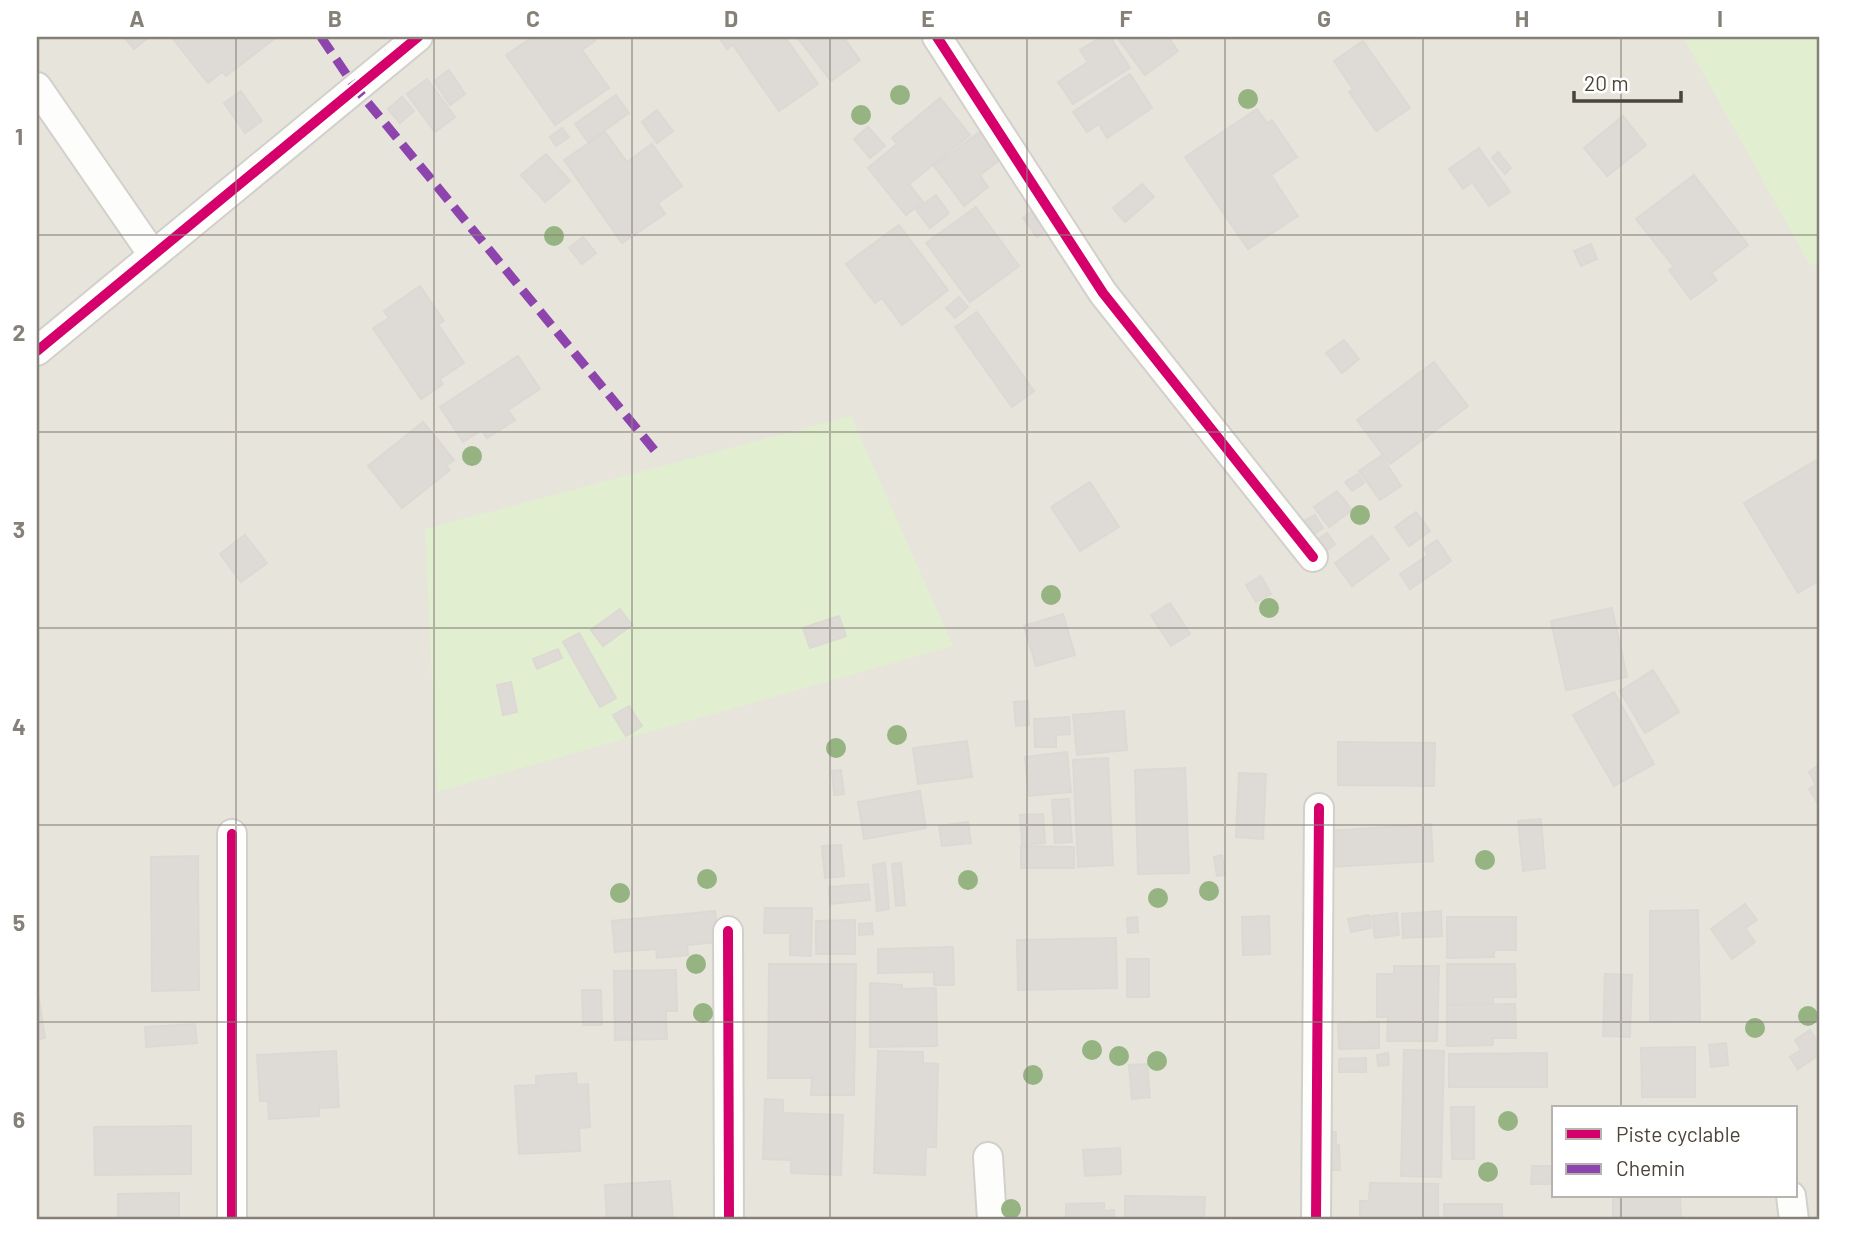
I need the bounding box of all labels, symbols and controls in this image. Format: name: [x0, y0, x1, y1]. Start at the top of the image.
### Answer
text: A: [129, 4, 145, 32]
text: B: [328, 4, 342, 32]
text: C: [526, 4, 540, 32]
text: D: [724, 4, 738, 32]
text: E: [921, 4, 935, 32]
text: F: [1120, 4, 1133, 32]
text: G: [1317, 4, 1331, 32]
text: H: [1515, 4, 1529, 32]
text: I: [1717, 4, 1723, 32]
scale bar: [1574, 60, 1680, 104]
text: 20 m: [1584, 70, 1629, 95]
text: 1: [15, 122, 23, 150]
text: 2: [13, 318, 25, 346]
text: 3: [13, 515, 25, 543]
text: 4: [12, 712, 26, 740]
text: 5: [13, 908, 25, 936]
text: 6: [13, 1105, 25, 1133]
legend: [1552, 1106, 1798, 1198]
text: Piste cyclable: [1616, 1121, 1741, 1146]
text: Chemin: [1616, 1155, 1685, 1180]

